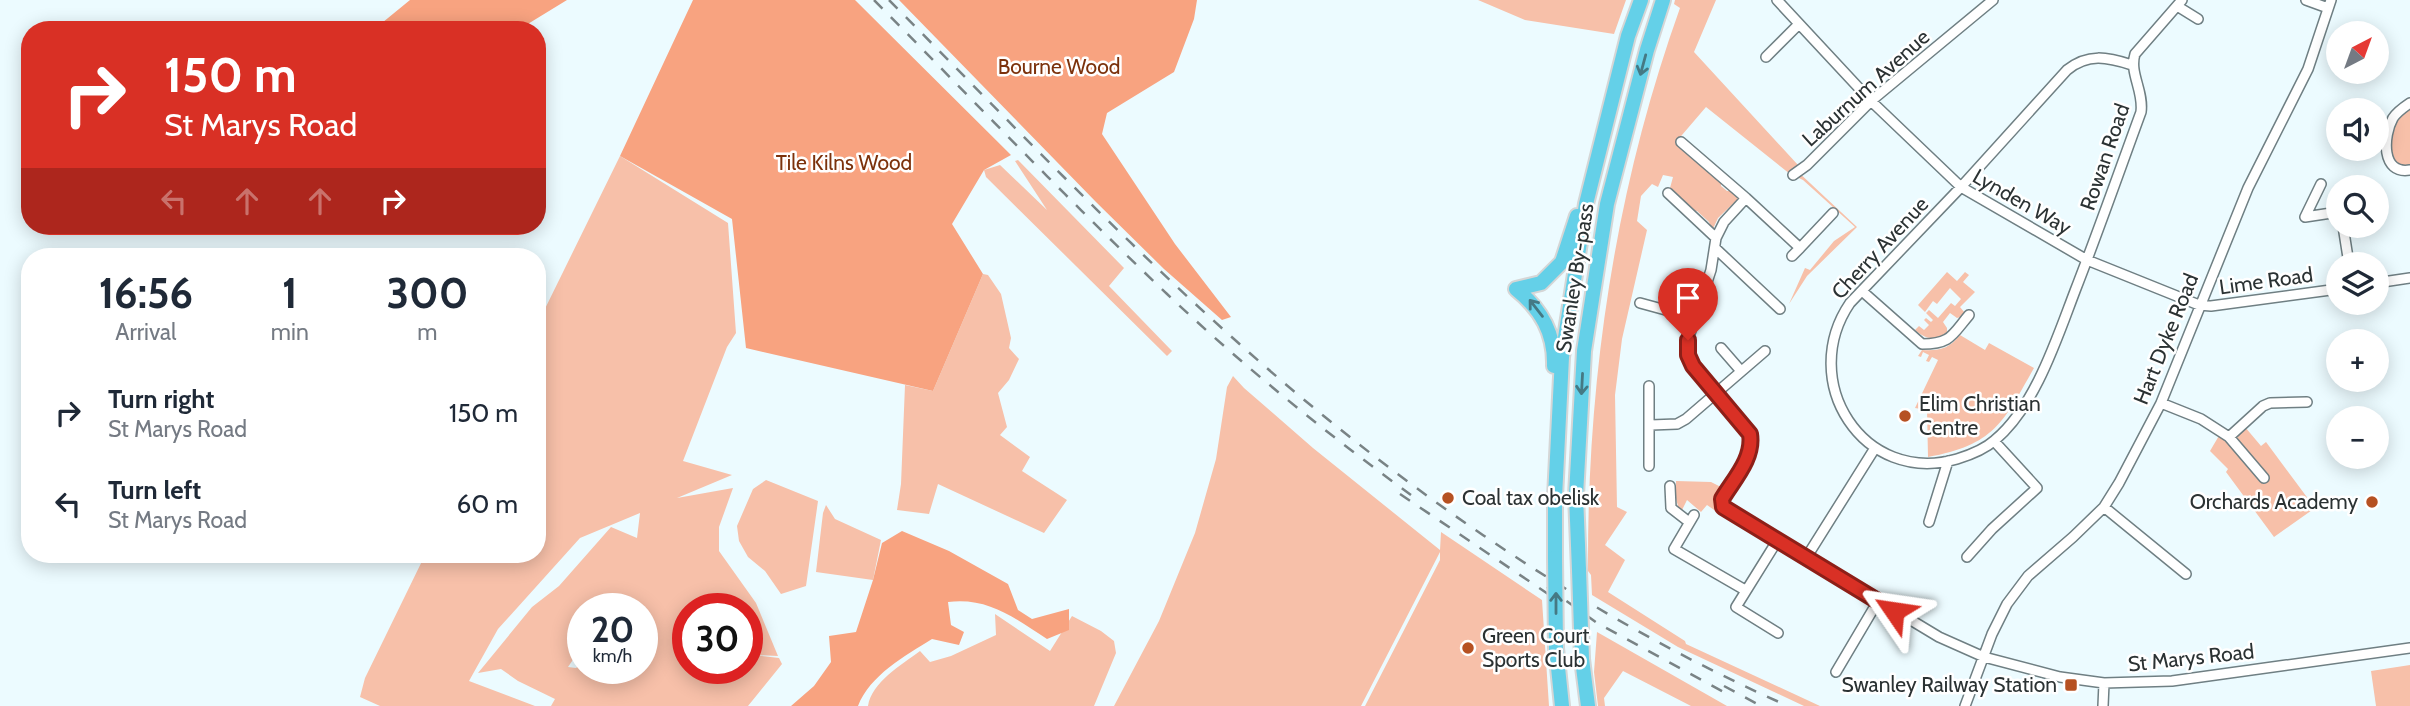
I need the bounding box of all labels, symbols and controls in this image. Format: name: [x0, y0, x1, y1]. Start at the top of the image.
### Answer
north arrow: [2326, 21, 2389, 84]
map controls: [2326, 21, 2389, 469]
street label: Laburnum Avenue: [1797, 24, 1935, 151]
text: 150 m: [164, 45, 297, 104]
icon: right: [49, 49, 140, 140]
one-way arrow: [1636, 53, 1649, 76]
park label: Bourne Wood: [998, 54, 1120, 79]
button: sound: [2326, 98, 2389, 161]
street label: Rowan Road: [2075, 100, 2134, 213]
text: St Marys Road: [164, 105, 357, 144]
park label: Tile Kilns Wood: [776, 150, 912, 175]
street label: Lynden Way: [1969, 163, 2076, 240]
button: search: [2326, 175, 2389, 238]
icon: left: [155, 182, 193, 220]
icon: ahead: [228, 182, 266, 220]
icon: ahead: [301, 182, 339, 220]
icon: right: [374, 182, 412, 220]
street label: Cherry Avenue: [1826, 191, 1933, 304]
street label: Swanley By-pass: [1550, 201, 1599, 354]
button: layers: [2326, 252, 2389, 315]
street label: Lime Road: [2217, 262, 2314, 299]
text: 16:56: [99, 267, 193, 319]
text: 1: [282, 267, 298, 319]
text: 300: [386, 267, 468, 319]
pin: [1658, 268, 1718, 340]
street label: Hart Dyke Road: [2128, 270, 2203, 408]
icon: arrive: [1669, 279, 1707, 317]
one-way arrow: [1528, 300, 1543, 318]
text: Arrival: [115, 318, 177, 346]
text: min: [271, 318, 309, 346]
text: m: [417, 318, 437, 346]
button: +: [2326, 329, 2389, 392]
one-way arrow: [1575, 373, 1588, 395]
text: Turn right: [108, 383, 214, 415]
place label: Elim Christian Centre: [1919, 391, 2041, 440]
icon: right: [49, 394, 87, 432]
text: 150 m: [449, 397, 518, 429]
button: −: [2326, 406, 2389, 469]
marker: Elim Christian Centre: [1897, 408, 1913, 424]
text: St Marys Road: [108, 415, 247, 443]
text: Turn left: [108, 474, 201, 506]
icon: left: [49, 485, 87, 523]
place label: Coal tax obelisk: [1462, 485, 1600, 510]
text: 60 m: [456, 488, 518, 520]
place label: Orchards Academy: [2190, 489, 2358, 514]
marker: Coal tax obelisk: [1440, 490, 1456, 506]
marker: Orchards Academy: [2364, 494, 2380, 510]
text: St Marys Road: [108, 506, 247, 534]
position arrow: [1857, 574, 1931, 648]
one-way arrow: [1549, 592, 1563, 615]
speed limit sign: 30: [672, 593, 763, 684]
text: 20: [591, 608, 634, 651]
place label: Green Court Sports Club: [1482, 623, 1589, 672]
street label: St Marys Road: [2127, 638, 2255, 677]
marker: Green Court Sports Club: [1460, 640, 1476, 656]
text: km/h: [593, 645, 632, 667]
place label: Swanley Railway Station: [1841, 672, 2057, 697]
marker: Swanley Railway Station: [2063, 677, 2079, 693]

